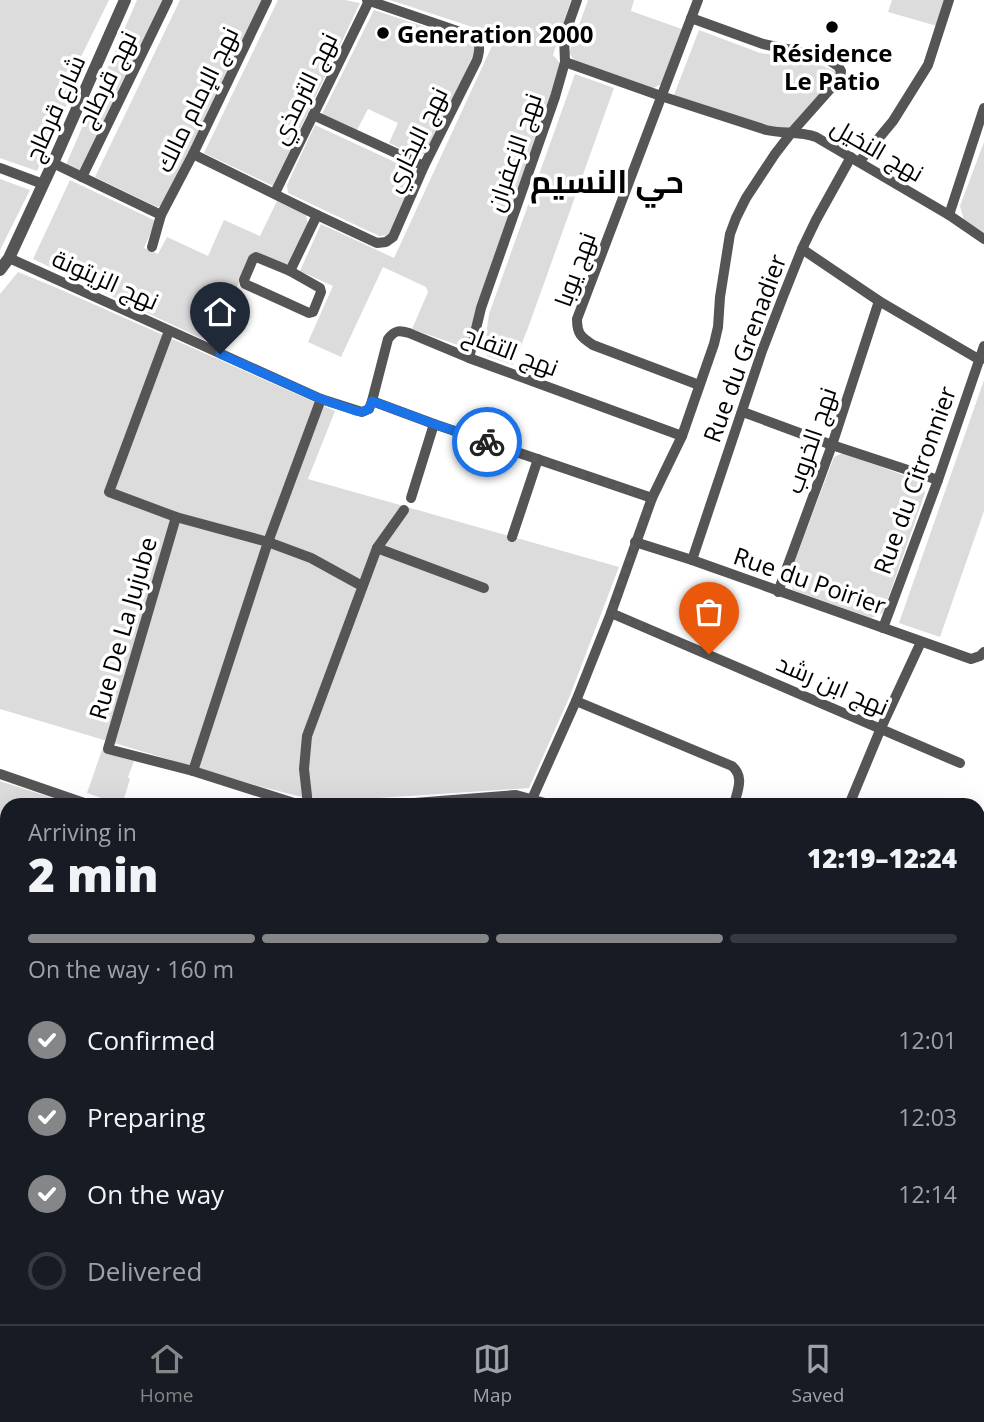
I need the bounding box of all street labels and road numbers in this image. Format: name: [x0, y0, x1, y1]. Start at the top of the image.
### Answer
street label: نهج الإمام مالك: [147, 21, 246, 178]
street label: نهج قرطاج: [68, 25, 145, 133]
street label: نهج الترمذي: [262, 27, 347, 151]
street label: شارع قرطاج: [16, 50, 93, 167]
street label: نهج البخاري: [375, 81, 457, 198]
street label: نهج الزعفران: [477, 88, 550, 216]
street label: نهج النخيل: [825, 109, 930, 190]
street label: نهج يوبا: [545, 227, 604, 311]
street label: نهج الزيتونة: [47, 241, 164, 318]
street label: Rue du Grenadier: [695, 249, 793, 447]
street label: نهج التفاح: [458, 317, 564, 384]
street label: Rue du Citronnier: [865, 381, 963, 579]
street label: نهج الخروب: [776, 382, 845, 498]
street label: Rue De La Jujube: [80, 533, 164, 723]
street label: Rue du Poirier: [729, 539, 891, 622]
street label: نهج ابن رشد: [772, 646, 894, 723]

